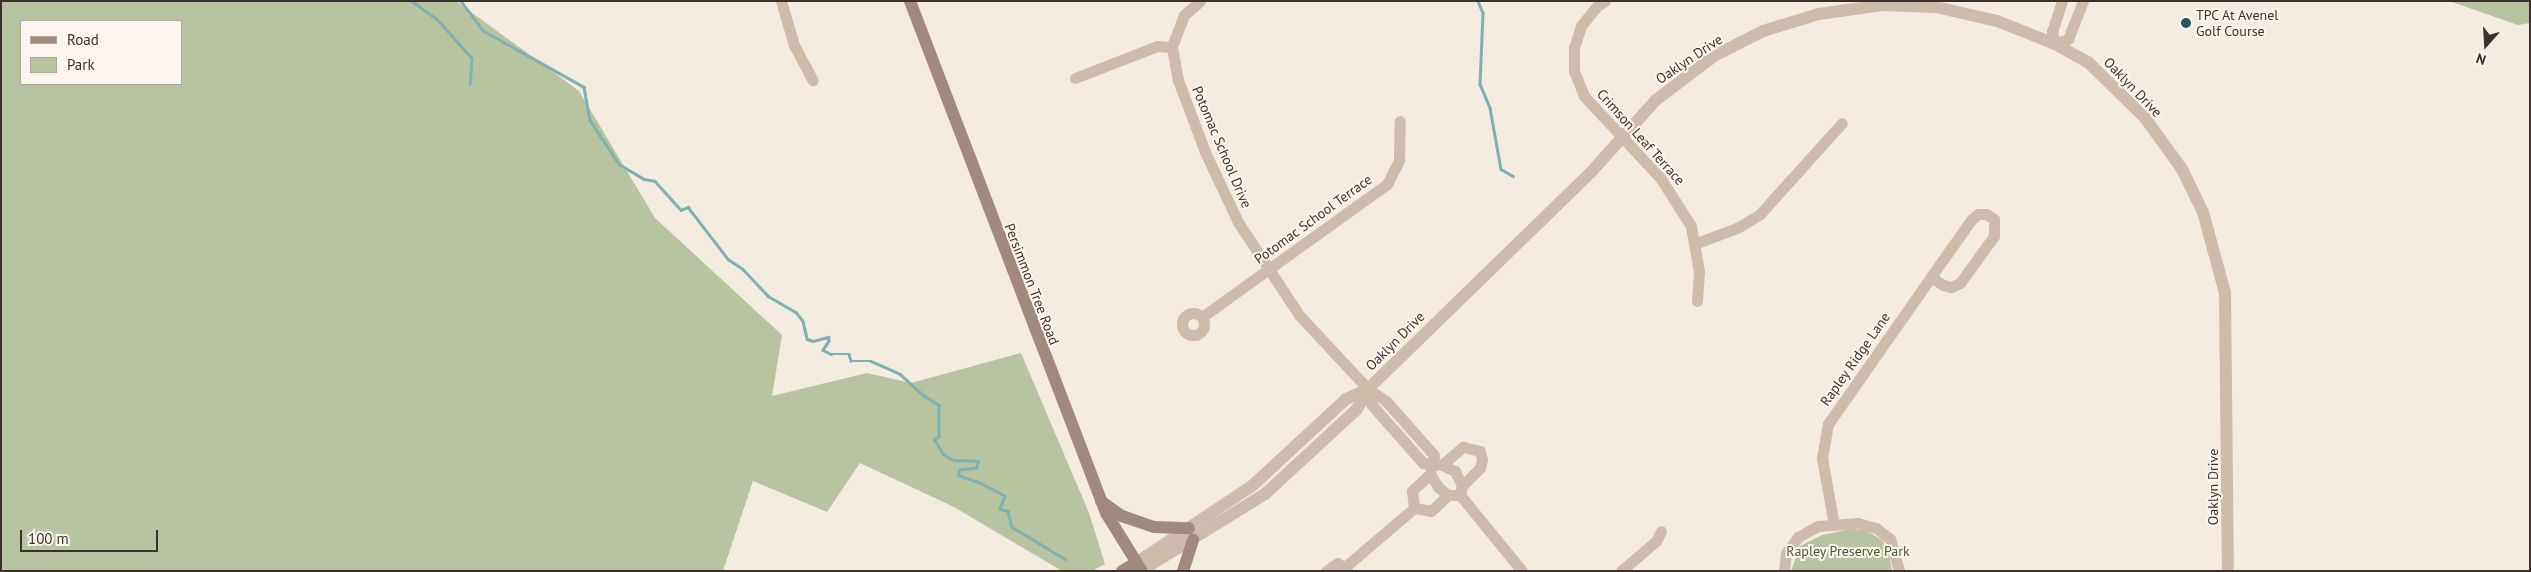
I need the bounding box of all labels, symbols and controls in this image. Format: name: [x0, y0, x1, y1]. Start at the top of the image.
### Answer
place label: TPC At Avenel Golf Course: [2196, 7, 2280, 40]
marker: TPC At Avenel Golf Course: [2180, 17, 2192, 29]
legend: [20, 20, 182, 85]
north arrow: [2461, 20, 2511, 70]
text: Road: [67, 30, 99, 49]
street label: Oaklyn Drive: [1653, 31, 1725, 87]
text: N: [2474, 49, 2488, 69]
street label: Oaklyn Drive: [2100, 54, 2166, 120]
text: Park: [67, 55, 95, 74]
street label: Potomac School Drive: [1189, 83, 1255, 211]
street label: Crimson Leaf Terrace: [1593, 85, 1689, 189]
street label: Potomac School Terrace: [1251, 170, 1375, 268]
street label: Persimmon Tree Road: [1001, 221, 1063, 347]
street label: Oaklyn Drive: [1362, 308, 1428, 374]
street label: Rapley Ridge Lane: [1816, 309, 1894, 409]
street label: Oaklyn Drive: [2205, 449, 2221, 525]
scale bar: [22, 520, 160, 552]
text: 100 m: [28, 529, 69, 548]
park label: Rapley Preserve Park: [1786, 543, 1910, 559]

